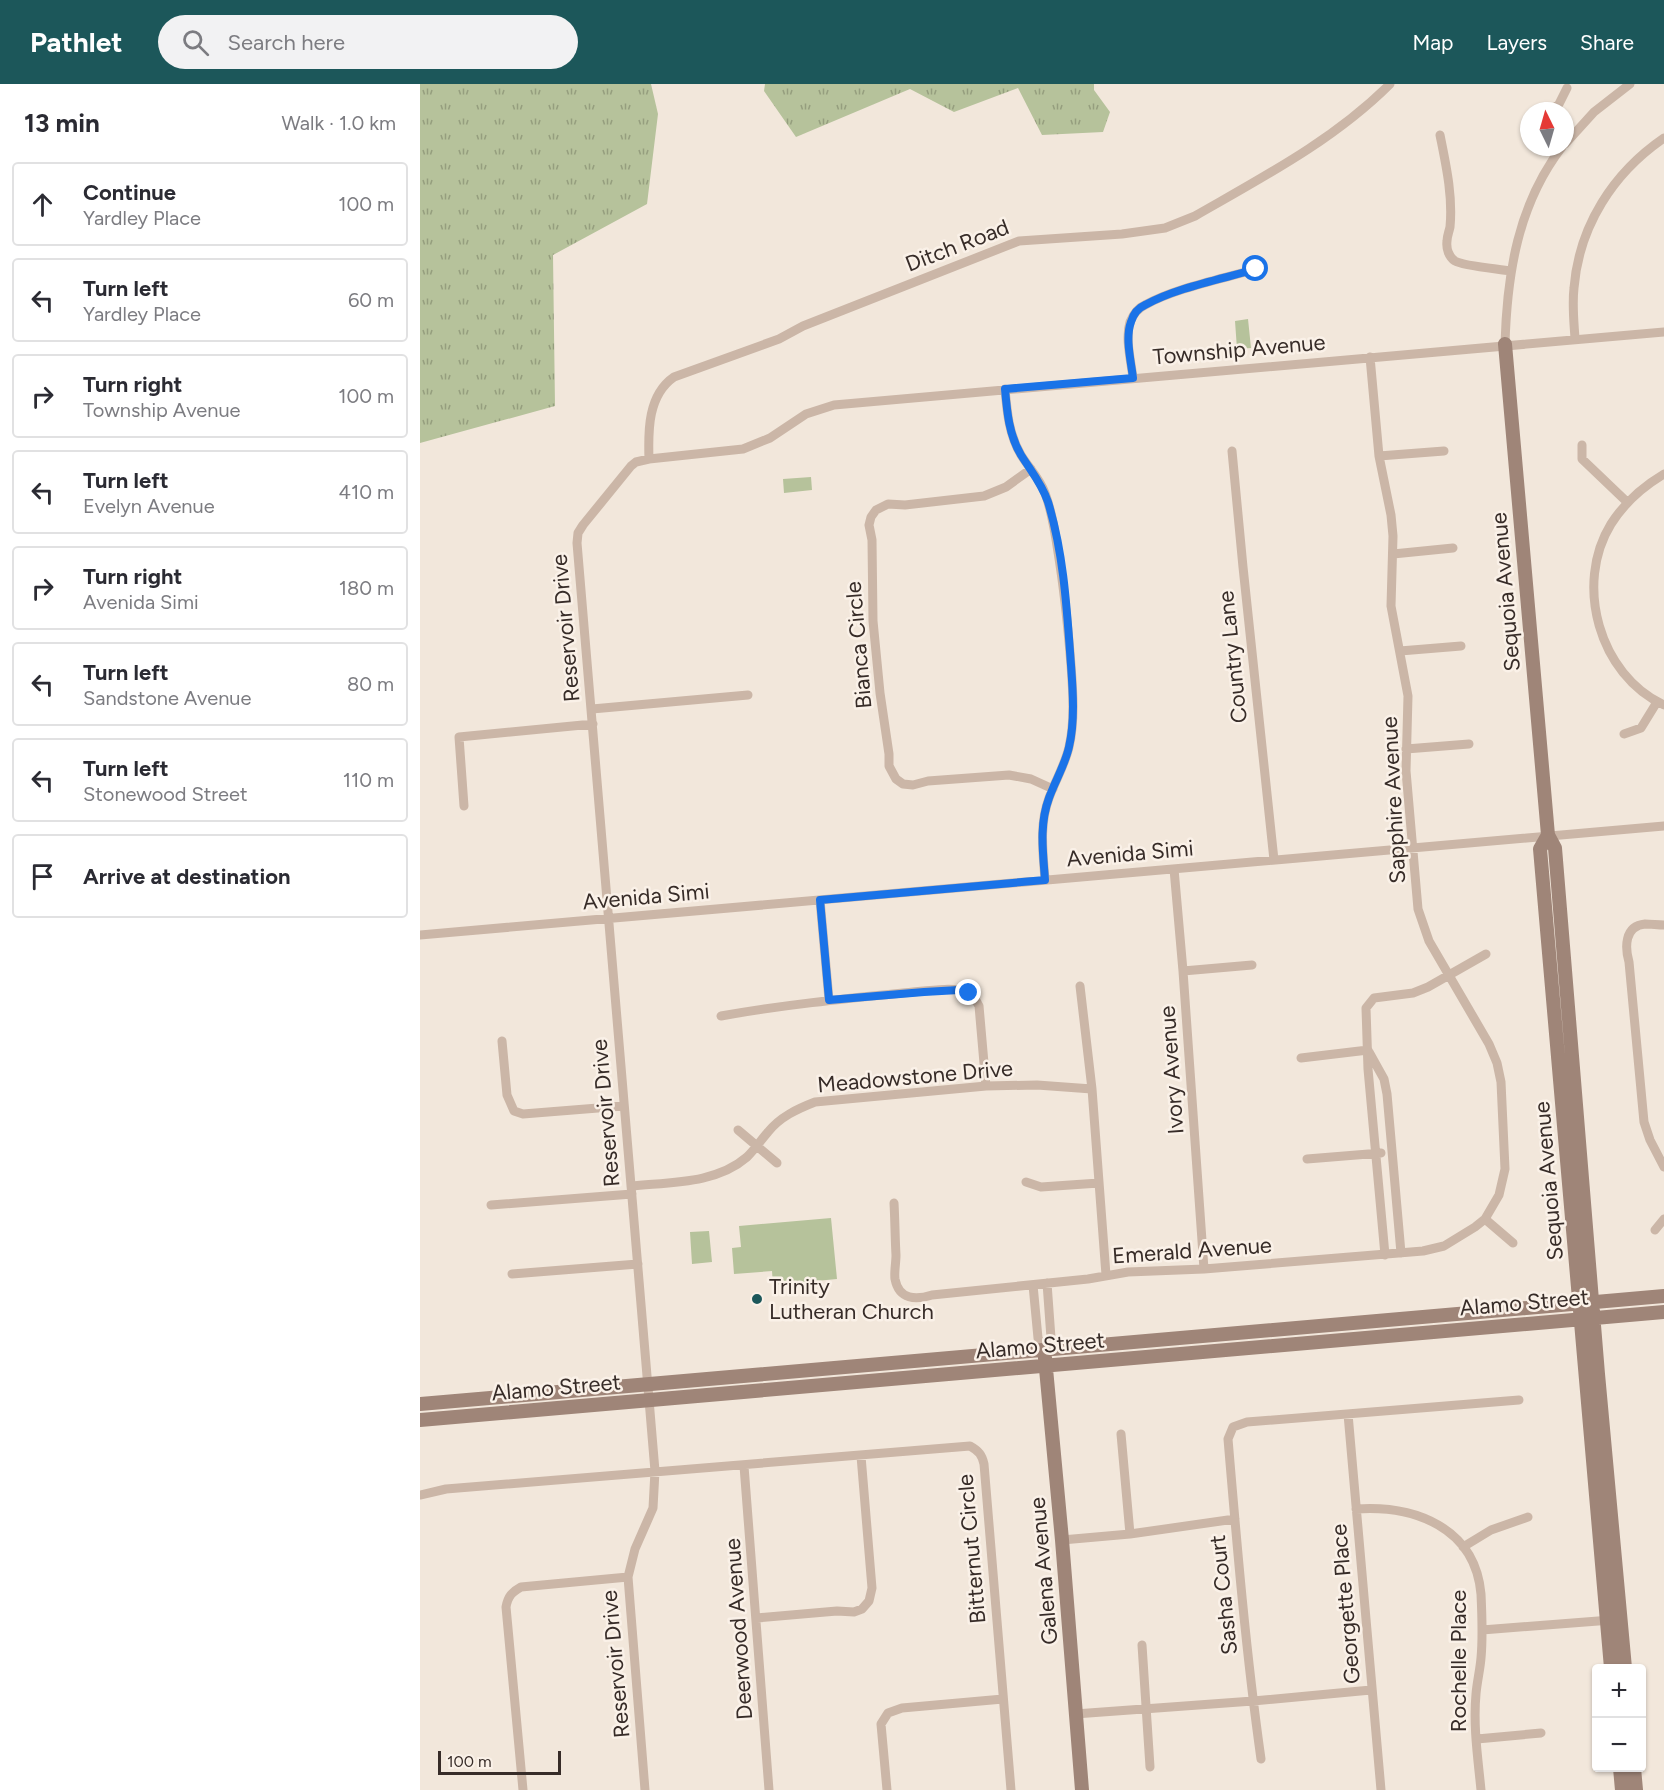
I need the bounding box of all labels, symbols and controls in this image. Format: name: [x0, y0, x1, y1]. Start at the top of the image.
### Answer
search box: [158, 15, 578, 69]
text: Pathlet: [30, 25, 122, 59]
icon: search: [179, 26, 212, 59]
text: Search here: [227, 29, 345, 56]
text: Map: [1413, 30, 1453, 55]
text: Layers: [1486, 30, 1547, 55]
text: Share: [1580, 30, 1634, 55]
north arrow: [1520, 102, 1574, 156]
text: 13 min: [24, 107, 100, 139]
text: Walk · 1.0 km: [281, 111, 396, 135]
text: Continue: [83, 179, 176, 206]
icon: ahead: [26, 188, 59, 221]
text: 100 m: [338, 192, 394, 216]
text: Yardley Place: [83, 206, 201, 230]
street label: Ditch Road: [902, 213, 1013, 278]
route start: [1242, 255, 1268, 281]
text: Turn left: [83, 275, 169, 302]
icon: left: [26, 284, 59, 317]
text: 60 m: [348, 288, 394, 312]
text: Yardley Place: [83, 302, 201, 326]
street label: Township Avenue: [1152, 328, 1327, 370]
text: Turn right: [83, 371, 182, 398]
icon: right: [26, 380, 59, 413]
text: 100 m: [338, 384, 394, 408]
text: Township Avenue: [83, 398, 241, 422]
text: Turn left: [83, 467, 169, 494]
icon: left: [26, 476, 59, 509]
text: 410 m: [339, 480, 394, 504]
text: Evelyn Avenue: [83, 494, 215, 518]
street label: Sequoia Avenue: [1485, 511, 1526, 673]
street label: Reservoir Drive: [546, 553, 585, 703]
text: Turn right: [83, 563, 182, 590]
icon: right: [26, 572, 59, 605]
text: 180 m: [339, 576, 394, 600]
street label: Bianca Circle: [839, 580, 878, 710]
street label: Country Lane: [1212, 589, 1253, 724]
text: Avenida Simi: [83, 590, 199, 614]
text: Turn left: [83, 659, 169, 686]
icon: left: [26, 668, 59, 701]
text: 80 m: [347, 672, 394, 696]
text: Sandstone Avenue: [83, 686, 251, 710]
street label: Sapphire Avenue: [1376, 716, 1411, 884]
text: Turn left: [83, 755, 169, 782]
icon: left: [26, 764, 59, 797]
text: 110 m: [343, 768, 394, 792]
text: Stonewood Street: [83, 782, 248, 806]
street label: Avenida Simi: [1066, 835, 1195, 872]
icon: arrive: [26, 860, 59, 893]
text: Arrive at destination: [83, 863, 291, 890]
street label: Avenida Simi: [582, 878, 711, 915]
route end: [955, 979, 981, 1005]
street label: Ivory Avenue: [1154, 1005, 1189, 1135]
street label: Reservoir Drive: [586, 1038, 625, 1188]
street label: Meadowstone Drive: [816, 1054, 1014, 1099]
street label: Sequoia Avenue: [1528, 1100, 1569, 1262]
street label: Emerald Avenue: [1111, 1231, 1273, 1270]
place label: Trinity Lutheran Church: [769, 1273, 934, 1325]
street label: Alamo Street: [1458, 1283, 1590, 1322]
marker: Trinity Lutheran Church: [750, 1292, 764, 1306]
street label: Alamo Street: [974, 1326, 1106, 1365]
street label: Alamo Street: [490, 1368, 622, 1407]
street label: Bitternut Circle: [952, 1473, 991, 1625]
street label: Galena Avenue: [1024, 1496, 1063, 1646]
street label: Georgette Place: [1325, 1523, 1366, 1685]
street label: Sasha Court: [1204, 1534, 1243, 1656]
street label: Deerwood Avenue: [719, 1537, 758, 1721]
street label: Reservoir Drive: [596, 1589, 635, 1739]
street label: Rochelle Place: [1445, 1590, 1472, 1732]
map controls: [1592, 1664, 1646, 1772]
button: +: [1592, 1664, 1646, 1718]
button: −: [1592, 1718, 1646, 1772]
scale bar: [438, 1748, 561, 1776]
text: 100 m: [447, 1752, 492, 1771]

